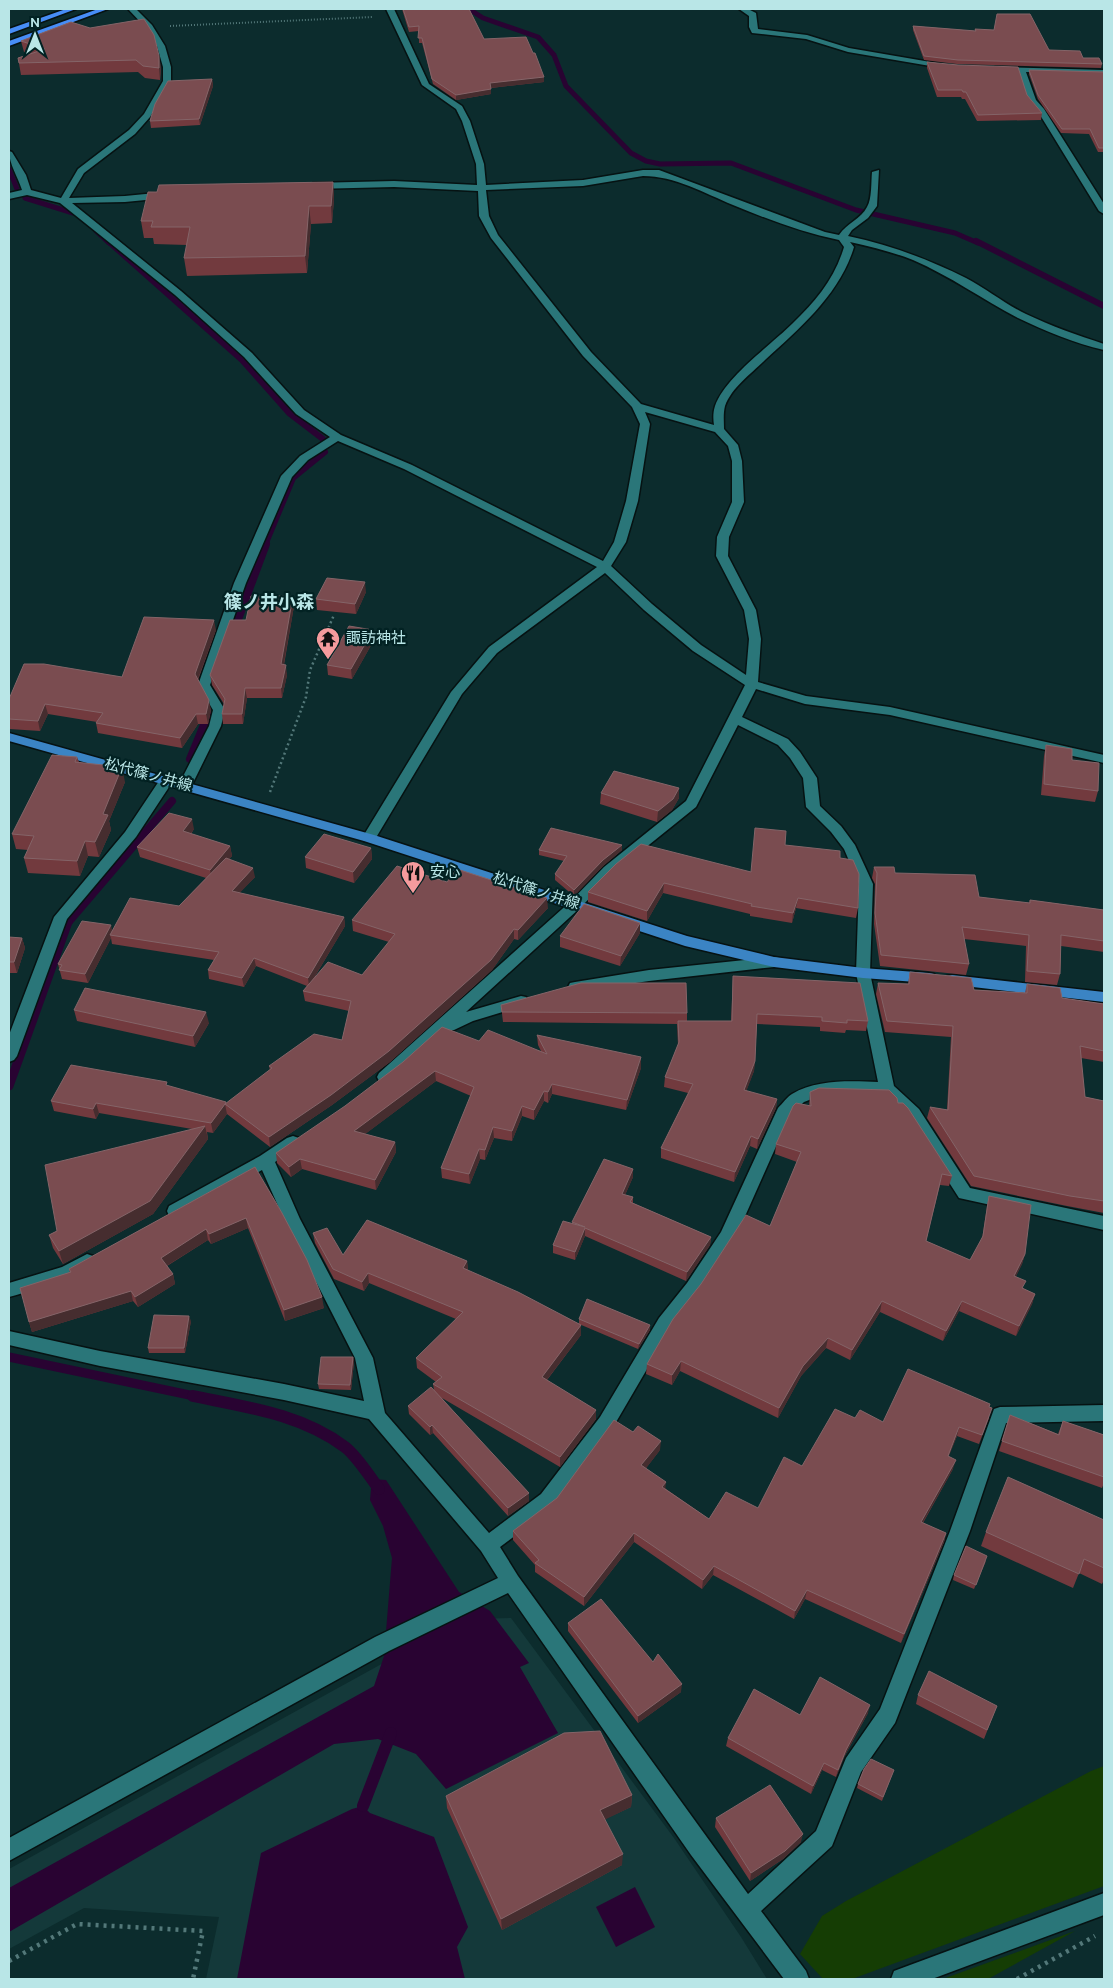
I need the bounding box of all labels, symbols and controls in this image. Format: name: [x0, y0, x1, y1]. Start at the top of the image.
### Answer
north arrow: [10, 10, 60, 60]
text: N: [30, 15, 40, 32]
district label: 篠ノ井小森: [224, 592, 314, 615]
temple icon: 諏訪神社: [315, 626, 341, 660]
place label: 諏訪神社: [346, 630, 406, 649]
street label: 松代篠ノ井線: [102, 754, 194, 797]
restaurant icon: 安心: [400, 860, 426, 894]
place label: 安心: [430, 864, 460, 883]
street label: 松代篠ノ井線: [490, 868, 582, 915]

